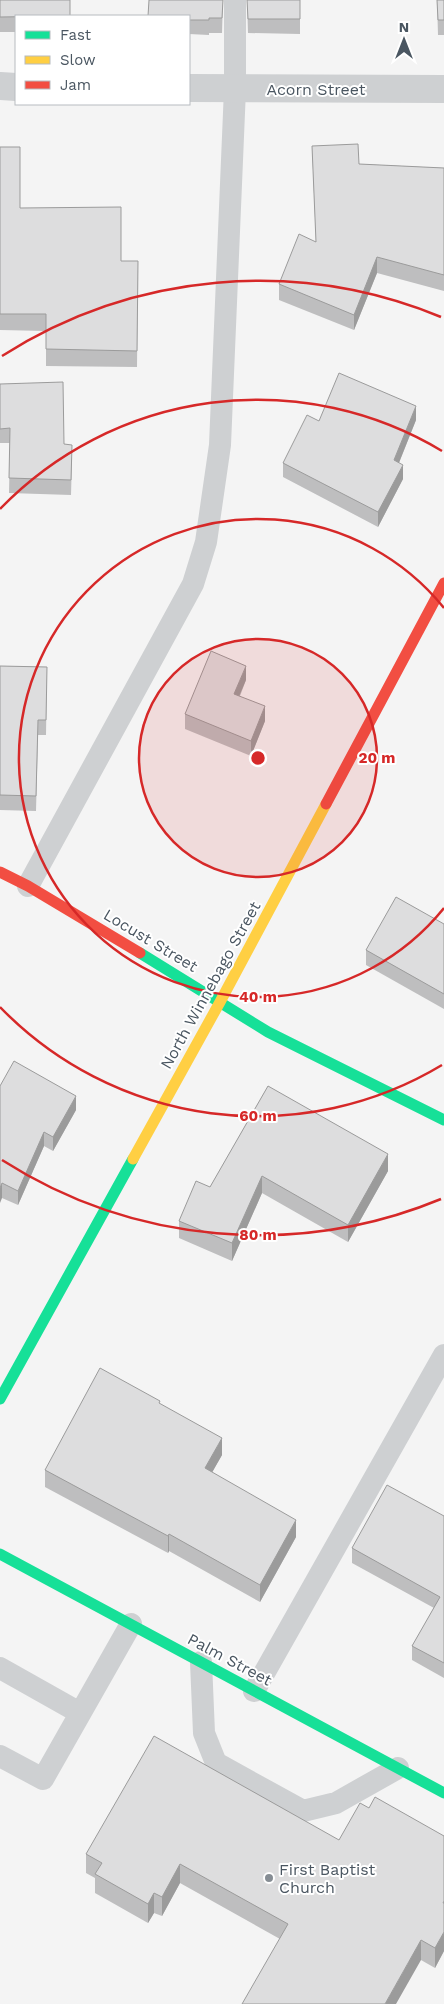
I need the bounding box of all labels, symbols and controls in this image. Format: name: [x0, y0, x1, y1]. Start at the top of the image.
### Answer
legend: [15, 15, 190, 105]
north arrow: [379, 15, 429, 65]
text: N: [399, 19, 409, 35]
text: Fast: [60, 26, 92, 44]
text: Slow: [60, 51, 96, 69]
text: Jam: [60, 76, 91, 94]
street label: Acorn Street: [266, 80, 366, 99]
centre of rings: [249, 749, 267, 767]
text: 20 m: [358, 749, 396, 767]
street label: North Winnebago Street: [156, 898, 265, 1072]
street label: Locust Street: [100, 905, 202, 976]
text: 40 m: [239, 988, 277, 1006]
text: 60 m: [239, 1107, 277, 1125]
text: 80 m: [239, 1226, 277, 1244]
street label: Palm Street: [184, 1629, 275, 1690]
place label: First Baptist Church: [279, 1860, 376, 1897]
marker: First Baptist Church: [263, 1872, 275, 1884]

